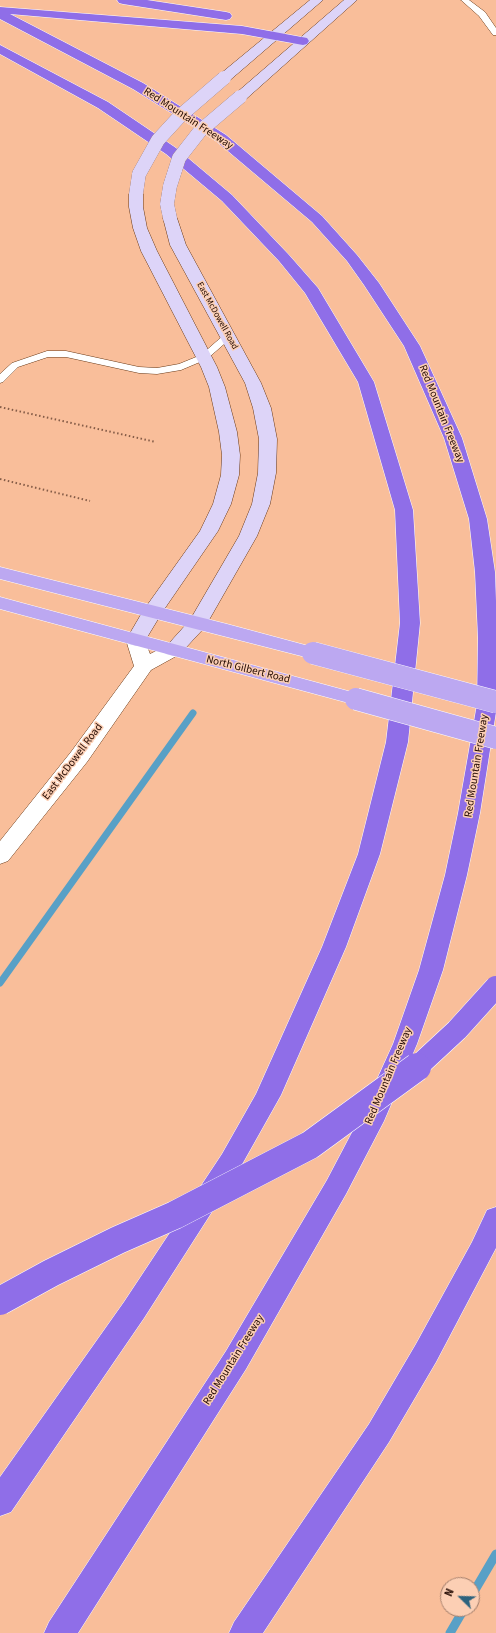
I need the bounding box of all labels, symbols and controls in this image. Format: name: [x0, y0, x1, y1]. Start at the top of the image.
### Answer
street label: Red Mountain Freeway: [141, 85, 235, 153]
street label: East McDowell Road: [194, 280, 240, 352]
street label: Red Mountain Freeway: [415, 363, 467, 465]
street label: North Gilbert Road: [205, 653, 291, 687]
street label: Red Mountain Freeway: [462, 714, 492, 818]
street label: East McDowell Road: [40, 721, 106, 803]
street label: Red Mountain Freeway: [363, 1025, 415, 1127]
street label: Red Mountain Freeway: [201, 1312, 267, 1408]
north arrow: [440, 1577, 480, 1617]
text: N: [441, 1586, 458, 1599]

